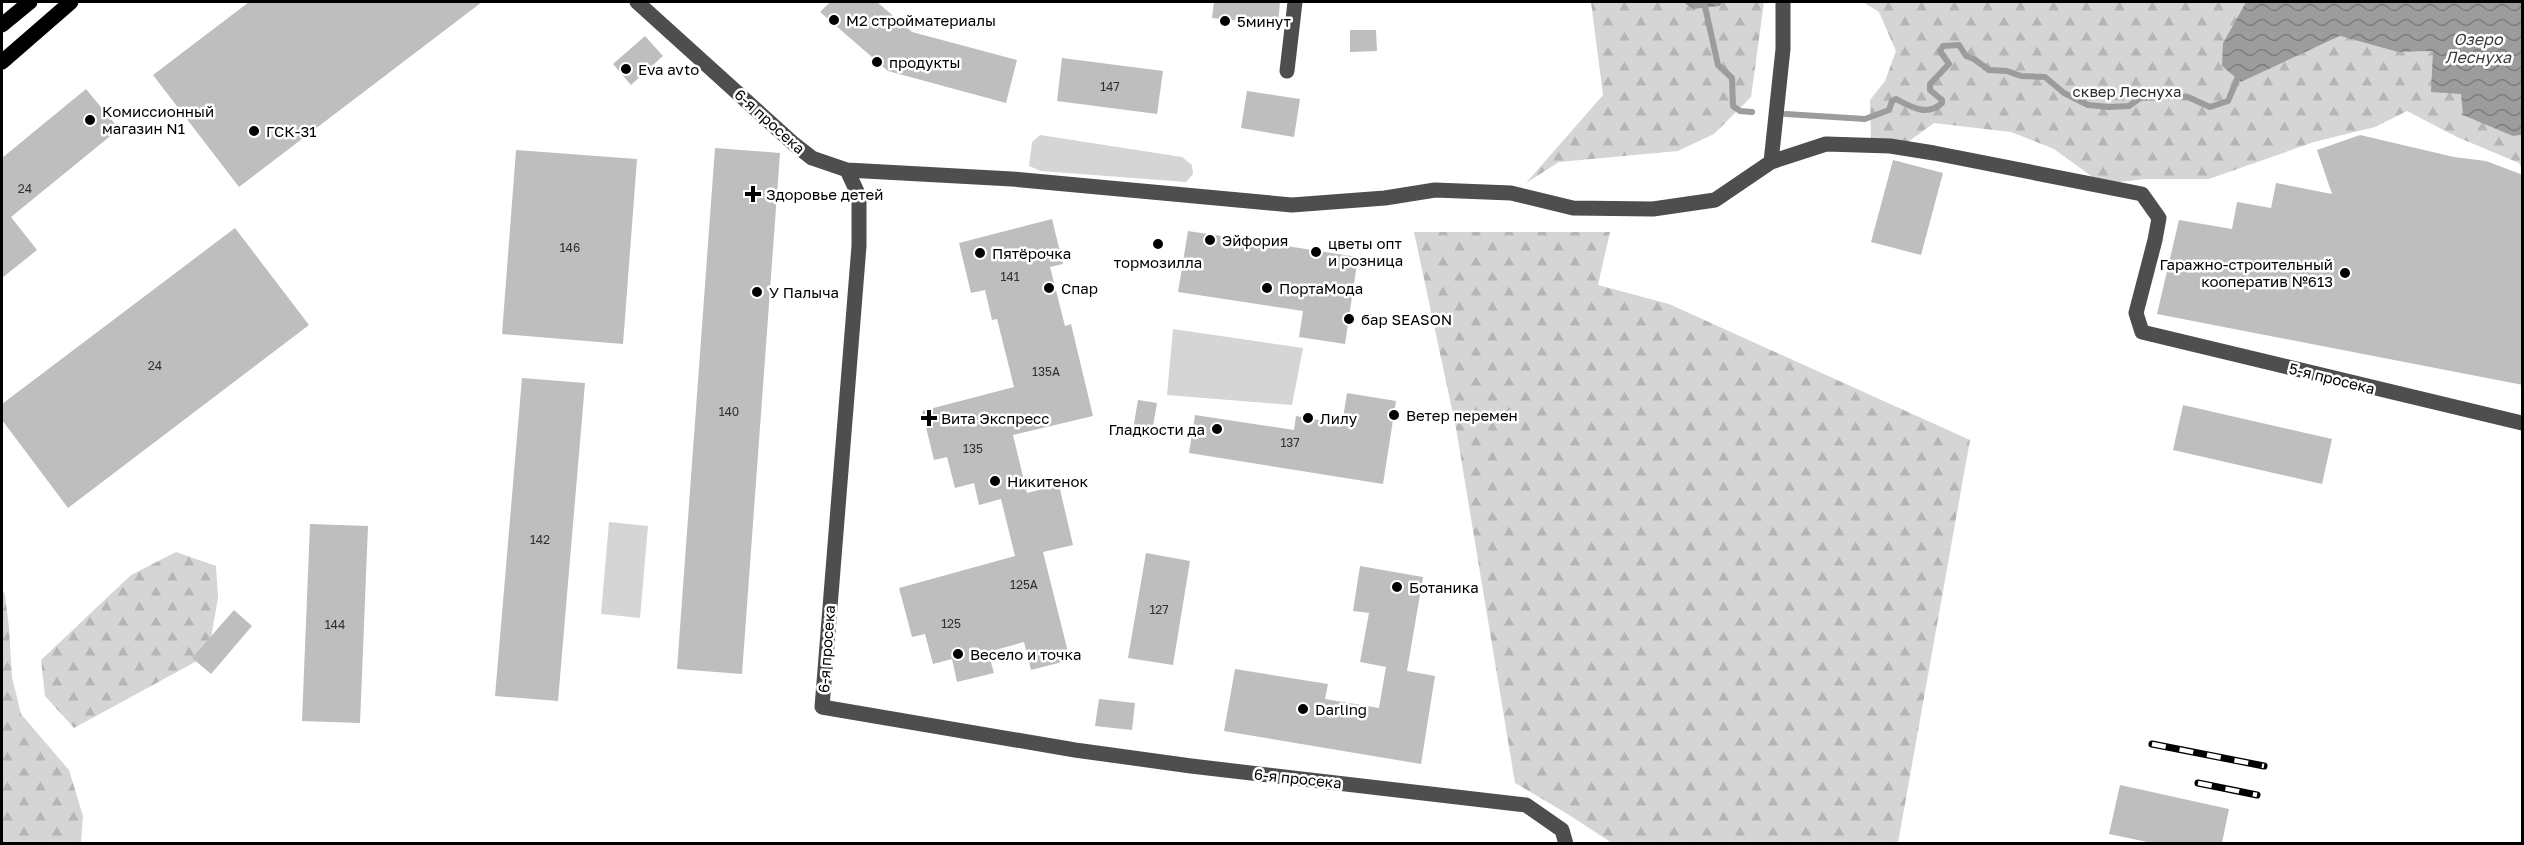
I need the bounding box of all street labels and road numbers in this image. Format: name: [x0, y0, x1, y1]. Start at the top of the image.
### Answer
street label: 6-я просека: [731, 85, 809, 157]
street label: 5-я просека: [2287, 359, 2377, 397]
street label: 6-я просека: [814, 604, 838, 694]
street label: 6-я просека: [1253, 764, 1343, 792]

